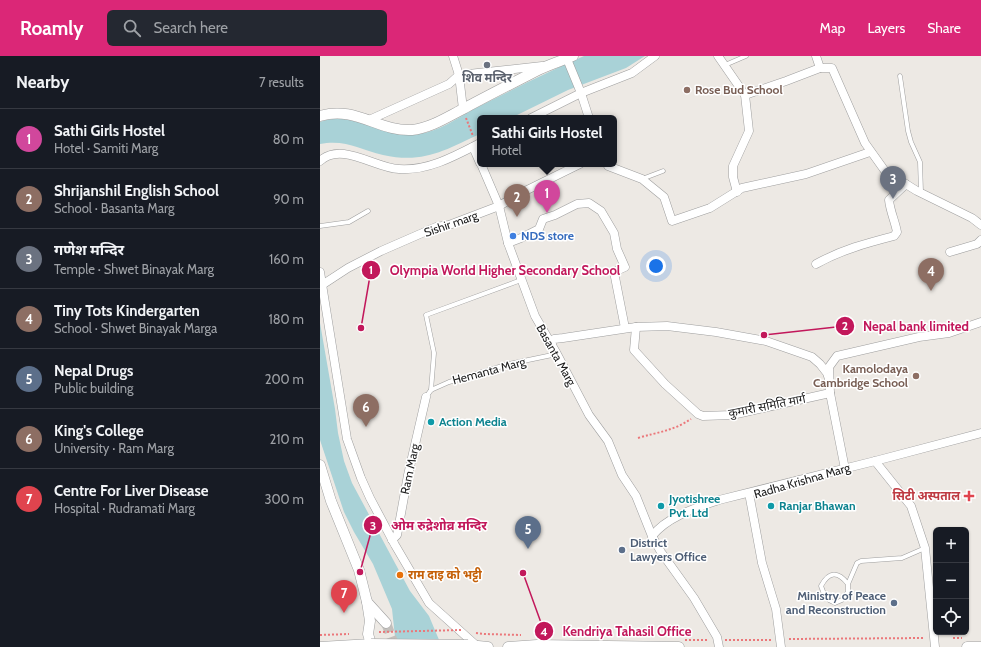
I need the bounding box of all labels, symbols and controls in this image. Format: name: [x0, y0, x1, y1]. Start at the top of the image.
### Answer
search box: [107, 10, 387, 46]
text: Roamly: [20, 17, 83, 40]
icon: search: [121, 17, 143, 39]
text: Search here: [153, 19, 228, 37]
text: Map: [820, 19, 845, 37]
text: Layers: [867, 19, 905, 37]
text: Share: [927, 19, 961, 37]
marker: शिव मन्दिर: [482, 60, 492, 70]
place label: शिव मन्दिर: [462, 70, 513, 85]
text: Nearby: [16, 72, 69, 92]
text: 7 results: [259, 74, 304, 90]
place label: Rose Bud School: [695, 82, 783, 97]
marker: Rose Bud School: [682, 85, 692, 95]
popup: [477, 115, 617, 167]
text: Sathi Girls Hostel: [54, 122, 165, 140]
text: Sathi Girls Hostel: [492, 124, 602, 142]
text: 1: [27, 131, 31, 147]
text: 80 m: [273, 131, 304, 147]
text: Hotel · Samiti Marg: [54, 140, 158, 156]
text: Hotel: [492, 142, 522, 158]
pin: 3: [880, 166, 906, 199]
pin: 1: [534, 180, 560, 213]
text: Shrijanshil English School: [54, 182, 219, 200]
pin: 2: [504, 184, 530, 217]
text: 2: [26, 191, 32, 207]
text: 90 m: [273, 191, 304, 207]
text: School · Basanta Marg: [54, 200, 174, 216]
street label: Sishir marg: [422, 207, 481, 240]
place label: NDS store: [521, 228, 574, 243]
marker: NDS store: [508, 231, 518, 241]
text: गणेश मन्दिर: [54, 241, 124, 259]
text: 3: [25, 251, 33, 267]
text: 160 m: [269, 251, 304, 267]
your location: [646, 256, 666, 276]
callout: Olympia World Higher Secondary School: [361, 258, 628, 283]
pin: 4: [918, 258, 944, 291]
text: Temple · Shwet Binayak Marg: [54, 261, 214, 277]
text: 1: [369, 262, 373, 277]
text: Olympia World Higher Secondary School: [390, 262, 621, 278]
text: Tiny Tots Kindergarten: [54, 302, 200, 320]
text: 4: [25, 311, 33, 327]
text: 180 m: [268, 311, 304, 327]
callout: Nepal bank limited: [835, 314, 977, 339]
text: 2: [842, 318, 848, 333]
text: Nepal bank limited: [863, 318, 969, 334]
text: School · Shwet Binayak Marga: [54, 320, 217, 336]
street label: Basanta Marg: [533, 321, 580, 389]
street label: Hemanta Marg: [451, 353, 528, 387]
place label: Kamolodaya Cambridge School: [813, 361, 908, 390]
text: Nepal Drugs: [54, 362, 133, 380]
text: 5: [26, 371, 32, 387]
text: 200 m: [265, 371, 304, 387]
marker: Kamolodaya Cambridge School: [911, 371, 921, 381]
text: Public building: [54, 380, 134, 396]
street label: कुमारी समिति मार्ग: [727, 390, 808, 421]
pin: 6: [353, 394, 379, 427]
place label: Action Media: [439, 414, 507, 429]
marker: Action Media: [426, 417, 436, 427]
text: King's College: [54, 422, 144, 440]
text: 6: [25, 431, 33, 447]
text: 210 m: [270, 431, 304, 447]
text: University · Ram Marg: [54, 440, 174, 456]
street label: Ram Marg: [397, 441, 422, 496]
street label: Radha Krishna Marg: [752, 459, 853, 501]
text: Centre For Liver Disease: [54, 482, 209, 500]
place label: सिटी अस्पताल: [892, 488, 961, 503]
marker: सिटी अस्पताल: [963, 490, 975, 502]
text: 7: [26, 491, 32, 507]
text: 300 m: [264, 491, 304, 507]
place label: Jyotishree Pvt. Ltd: [668, 491, 720, 520]
place label: Ranjar Bhawan: [779, 498, 856, 513]
text: Hospital · Rudramati Marg: [54, 500, 195, 516]
marker: Jyotishree Pvt. Ltd: [656, 501, 666, 511]
marker: Ranjar Bhawan: [766, 501, 776, 511]
callout: ओम रुद्रेशोव्र मन्दिर: [363, 513, 495, 538]
pin: 5: [515, 516, 541, 549]
text: ओम रुद्रेशोव्र मन्दिर: [391, 517, 487, 533]
text: 3: [370, 518, 376, 533]
map controls: [933, 527, 969, 635]
button: +: [933, 527, 969, 563]
place label: District Lawyers Office: [630, 535, 707, 564]
marker: District Lawyers Office: [617, 545, 627, 555]
button: −: [933, 563, 969, 599]
place label: राम दाइ को भट्टी: [408, 567, 482, 583]
marker: राम दाइ को भट्टी: [395, 570, 405, 580]
pin: 7: [331, 580, 357, 613]
place label: Ministry of Peace and Reconstruction: [786, 588, 886, 617]
marker: Ministry of Peace and Reconstruction: [889, 598, 899, 608]
button: locate: [933, 599, 969, 635]
callout: Kendriya Tahasil Office: [534, 619, 699, 644]
text: Kendriya Tahasil Office: [563, 623, 692, 639]
text: 4: [540, 624, 548, 639]

